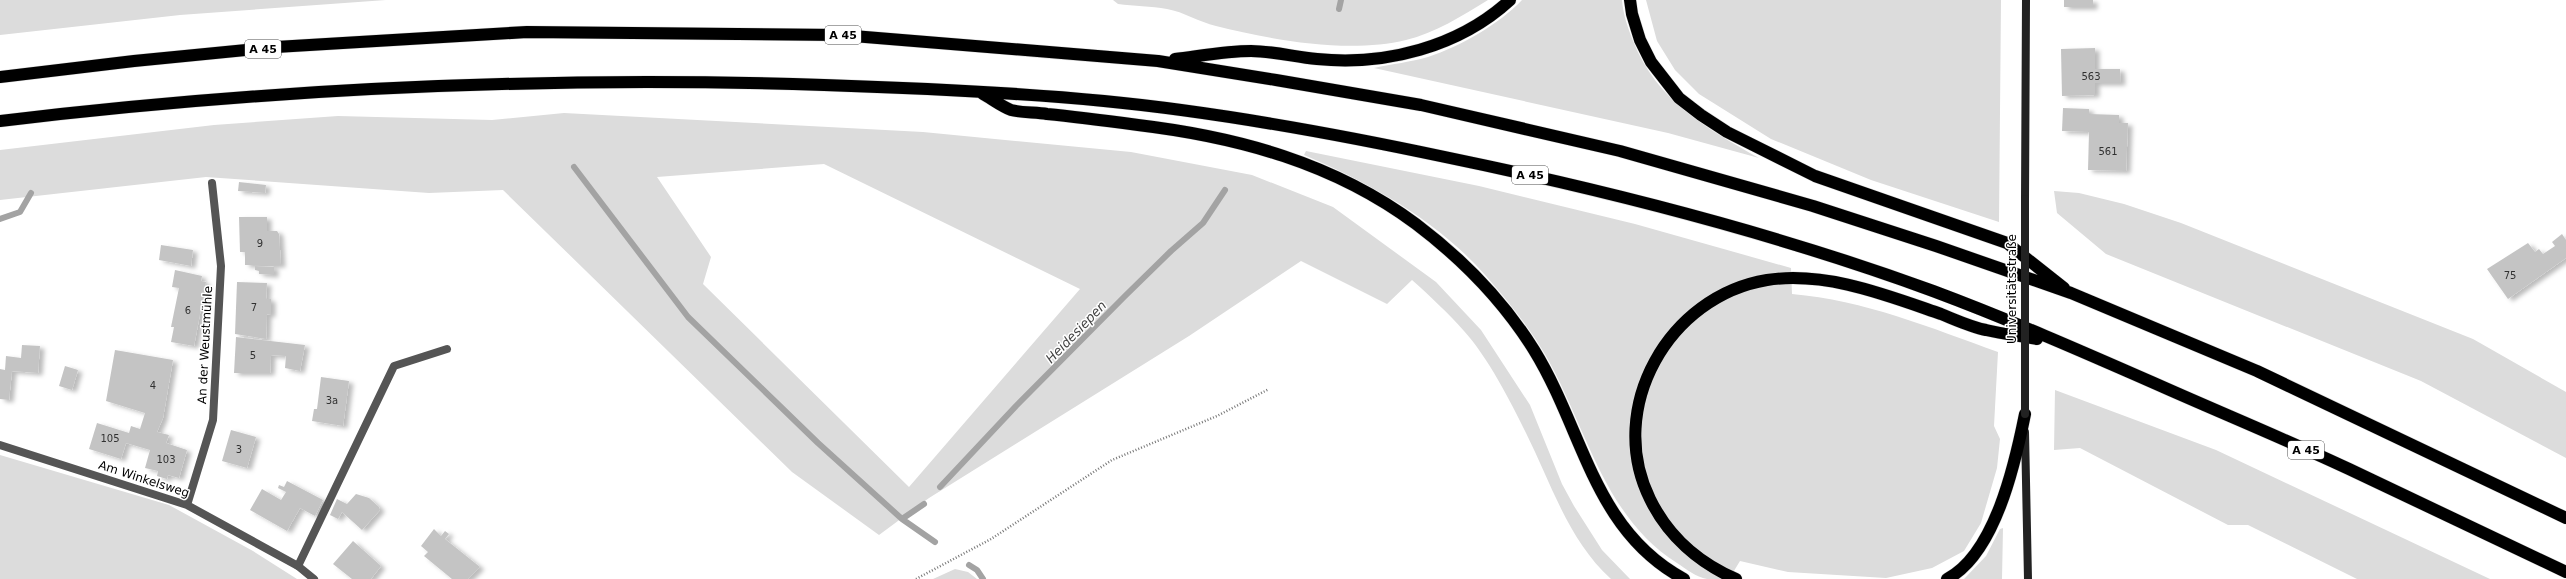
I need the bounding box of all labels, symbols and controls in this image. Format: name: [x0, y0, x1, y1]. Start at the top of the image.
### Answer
road number: A 45: [825, 26, 861, 44]
road number: A 45: [245, 40, 281, 58]
house number: 563: [2081, 71, 2101, 82]
house number: 561: [2098, 146, 2118, 157]
road number: A 45: [1512, 166, 1548, 184]
street label: Universitätsstraße: [2005, 234, 2019, 344]
house number: 9: [257, 238, 263, 249]
house number: 75: [2504, 270, 2516, 281]
street label: An der Weustmühle: [195, 286, 215, 404]
water label: Heidesiepen: [1043, 298, 1109, 366]
house number: 7: [251, 302, 257, 313]
house number: 6: [185, 305, 191, 316]
house number: 5: [250, 350, 256, 361]
house number: 4: [150, 380, 156, 391]
house number: 3a: [326, 395, 338, 406]
house number: 105: [100, 433, 120, 444]
road number: A 45: [2288, 441, 2324, 459]
house number: 3: [236, 444, 242, 455]
house number: 103: [156, 454, 176, 465]
street label: Am Winkelsweg: [97, 458, 191, 500]

